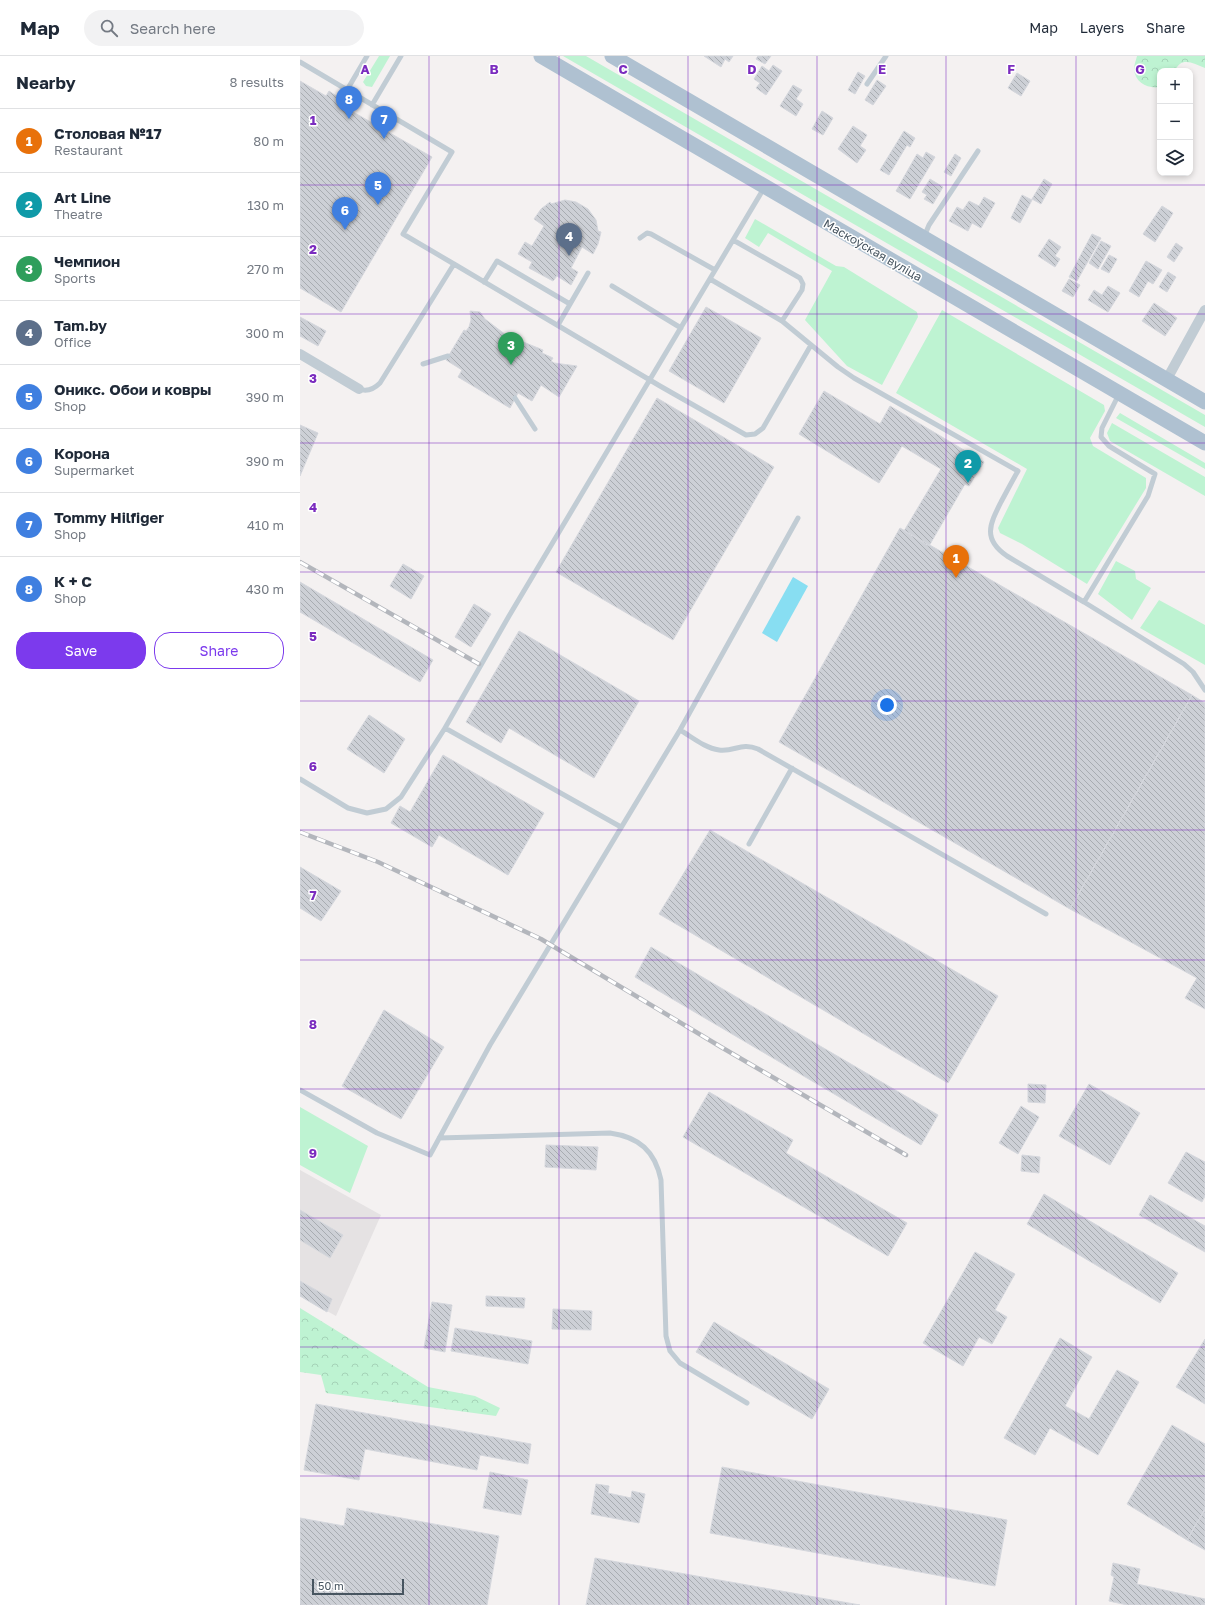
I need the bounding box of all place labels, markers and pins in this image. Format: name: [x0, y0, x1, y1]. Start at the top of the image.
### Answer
pin: 8: [336, 86, 362, 119]
pin: 7: [371, 106, 397, 139]
pin: 5: [365, 172, 391, 205]
pin: 6: [332, 197, 358, 230]
pin: 4: [556, 223, 582, 256]
pin: 3: [498, 332, 524, 365]
pin: 2: [955, 450, 981, 483]
pin: 1: [943, 545, 969, 578]

